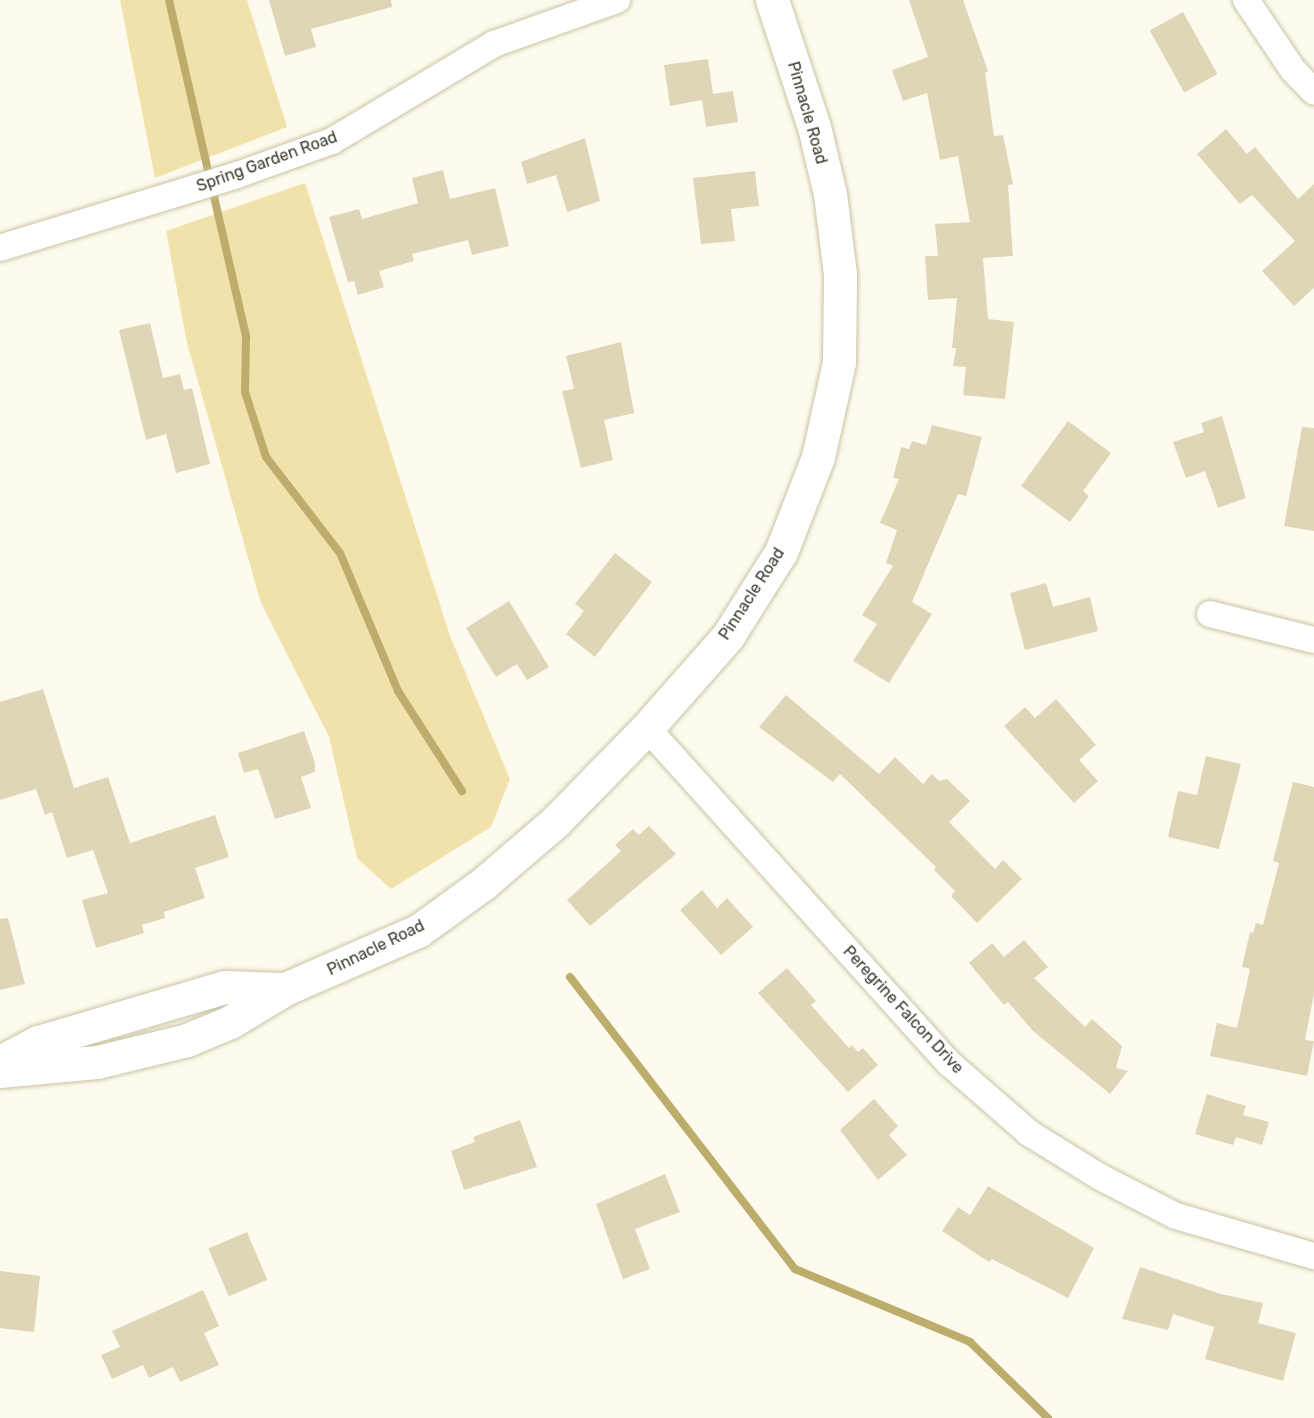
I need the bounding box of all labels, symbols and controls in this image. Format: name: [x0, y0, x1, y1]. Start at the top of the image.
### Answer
street label: Pinnacle Road: [783, 59, 831, 167]
street label: Spring Garden Road: [194, 128, 340, 196]
street label: Pinnacle Road: [715, 544, 789, 644]
street label: Pinnacle Road: [324, 916, 428, 980]
street label: Peregrine Falcon Drive: [839, 942, 967, 1078]

